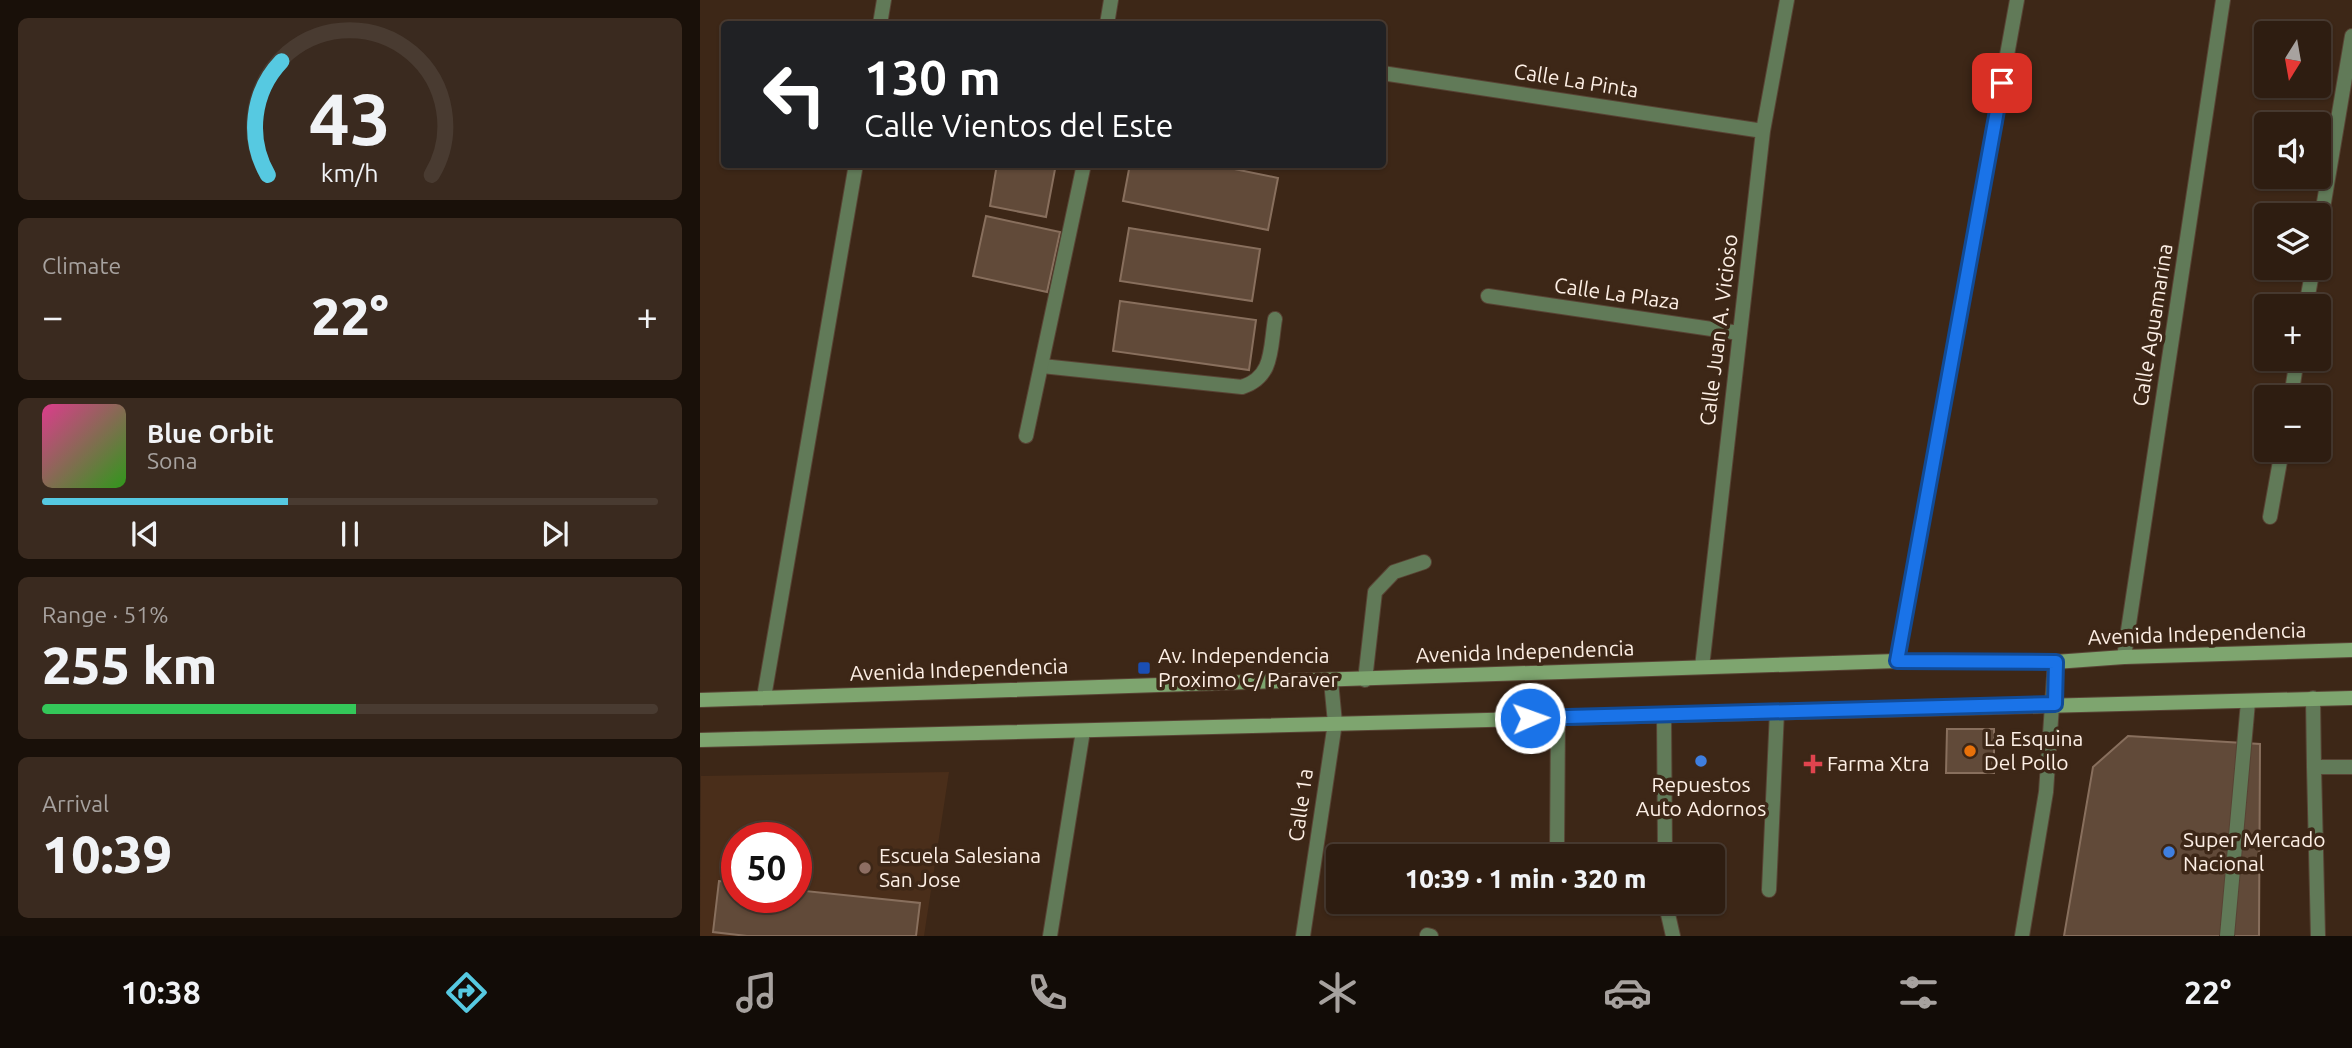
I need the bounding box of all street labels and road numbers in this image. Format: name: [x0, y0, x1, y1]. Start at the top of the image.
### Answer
street label: Calle La Pinta: [1512, 58, 1640, 102]
street label: Calle Juan A. Vicioso: [1694, 233, 1742, 427]
street label: Calle Aguamarina: [2127, 242, 2177, 408]
street label: Calle La Plaza: [1553, 272, 1682, 314]
street label: Avenida Independencia: [2087, 617, 2307, 649]
street label: Avenida Independencia: [1415, 635, 1635, 667]
street label: Avenida Independencia: [849, 653, 1069, 685]
street label: Calle 1a: [1283, 767, 1317, 843]

